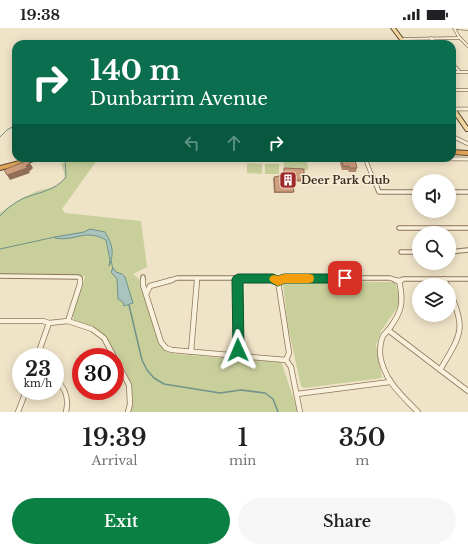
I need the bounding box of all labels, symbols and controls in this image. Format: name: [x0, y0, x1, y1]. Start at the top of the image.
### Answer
text: 19:38: [20, 5, 60, 24]
text: 140 m: [90, 53, 180, 88]
icon: right: [24, 56, 76, 108]
text: Dunbarrim Avenue: [90, 88, 268, 110]
icon: left: [181, 132, 203, 154]
icon: ahead: [223, 132, 245, 154]
icon: right: [265, 132, 287, 154]
building icon: Deer Park Club: [278, 170, 298, 190]
place label: Deer Park Club: [301, 173, 390, 187]
map controls: [412, 174, 456, 322]
button: sound: [412, 174, 456, 218]
button: search: [412, 226, 456, 270]
pin: [328, 261, 362, 295]
icon: arrive: [334, 267, 356, 289]
button: layers: [412, 278, 456, 322]
position arrow: [217, 329, 259, 371]
speed limit sign: 30: [72, 348, 124, 400]
text: 23: [25, 357, 51, 381]
text: km/h: [24, 377, 52, 390]
text: 19:39: [82, 423, 147, 452]
text: 1: [237, 423, 248, 452]
text: 350: [339, 423, 386, 452]
text: Arrival: [91, 452, 138, 469]
text: min: [229, 452, 256, 469]
text: m: [355, 452, 369, 469]
button: Exit: [12, 498, 230, 544]
button: Share: [238, 498, 456, 544]

